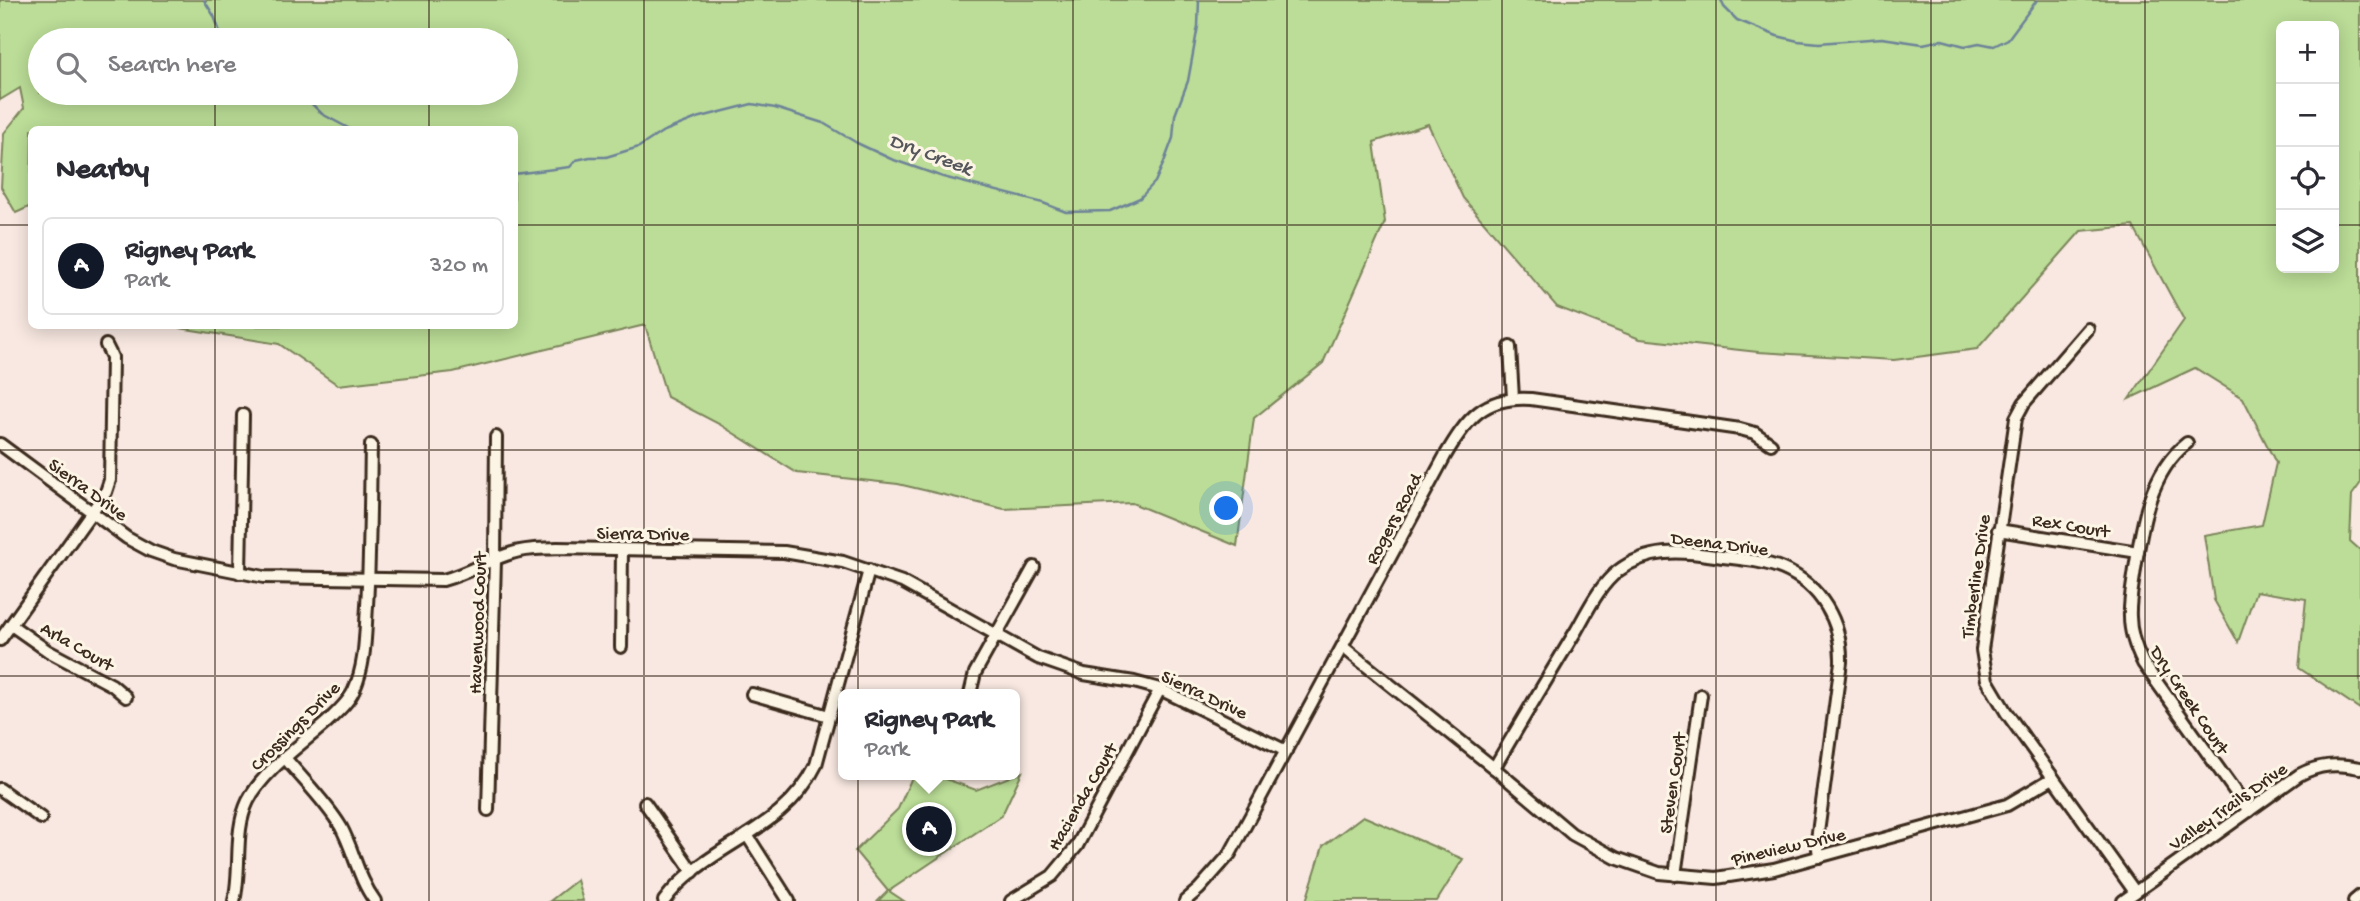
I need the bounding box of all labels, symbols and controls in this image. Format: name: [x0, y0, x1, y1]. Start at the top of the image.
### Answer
map controls: [2276, 21, 2339, 273]
button: +: [2276, 21, 2339, 84]
search box: [28, 28, 518, 105]
icon: search: [52, 48, 90, 86]
text: Search here: [108, 51, 236, 82]
button: −: [2276, 84, 2339, 147]
water label: Dry Creek: [885, 130, 977, 184]
button: locate: [2276, 147, 2339, 210]
text: Nearby: [56, 154, 149, 189]
button: layers: [2276, 210, 2339, 273]
text: Rigney Park: [125, 237, 253, 268]
text: A: [74, 253, 88, 280]
text: 320 m: [430, 253, 488, 280]
text: Park: [125, 268, 169, 295]
street label: Sierra Drive: [43, 454, 131, 527]
street label: Rogers Road: [1361, 468, 1430, 569]
your location: [1209, 491, 1243, 525]
street label: Rex Court: [2030, 510, 2113, 545]
street label: Timberline Drive: [1957, 513, 1998, 641]
street label: Sierra Drive: [596, 523, 690, 548]
street label: Deena Drive: [1668, 528, 1770, 563]
street label: Havenwood Court: [466, 549, 494, 695]
street label: Arla Court: [36, 618, 119, 679]
street label: Dry Creek Court: [2142, 641, 2234, 762]
street label: Sierra Drive: [1157, 666, 1251, 726]
street label: Crossings Drive: [247, 678, 346, 777]
popup: [838, 689, 1020, 780]
text: Rigney Park: [865, 706, 993, 737]
street label: Steven Court: [1656, 729, 1693, 835]
text: Park: [865, 737, 909, 764]
street label: Hacienda Court: [1044, 738, 1125, 856]
street label: Valley Trails Drive: [2165, 758, 2293, 858]
pin: A: [906, 803, 952, 855]
street label: Pineview Drive: [1729, 824, 1848, 873]

